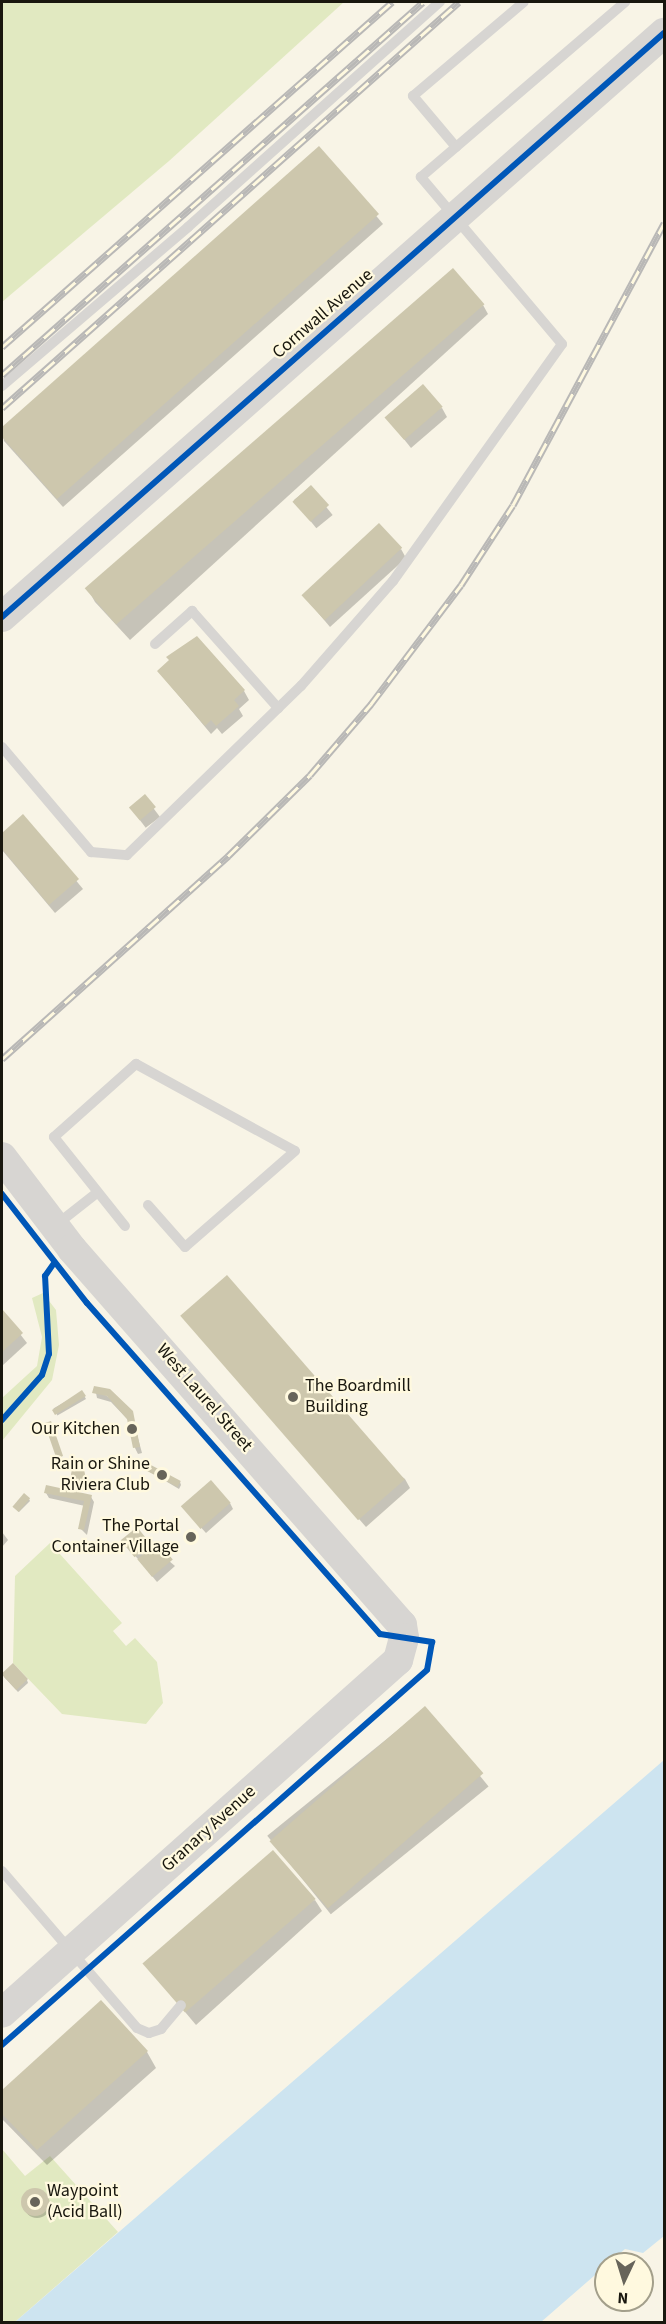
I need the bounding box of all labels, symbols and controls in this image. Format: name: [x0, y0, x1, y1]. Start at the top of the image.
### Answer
street label: Cornwall Avenue: [268, 264, 378, 364]
street label: West Laurel Street: [151, 1340, 257, 1456]
place label: The Boardmill Building: [305, 1376, 411, 1418]
marker: The Boardmill Building: [286, 1390, 300, 1404]
place label: Our Kitchen: [31, 1418, 120, 1440]
marker: Our Kitchen: [125, 1422, 139, 1436]
place label: Rain or Shine Riviera Club: [51, 1454, 150, 1496]
marker: Rain or Shine Riviera Club: [155, 1468, 169, 1482]
place label: The Portal Container Village: [52, 1516, 179, 1558]
marker: The Portal Container Village: [184, 1530, 198, 1544]
street label: Granary Avenue: [158, 1781, 260, 1877]
place label: Waypoint (Acid Ball): [47, 2181, 123, 2224]
marker: Waypoint (Acid Ball): [28, 2195, 42, 2209]
north arrow: [594, 2252, 654, 2312]
text: N: [617, 2287, 629, 2309]

